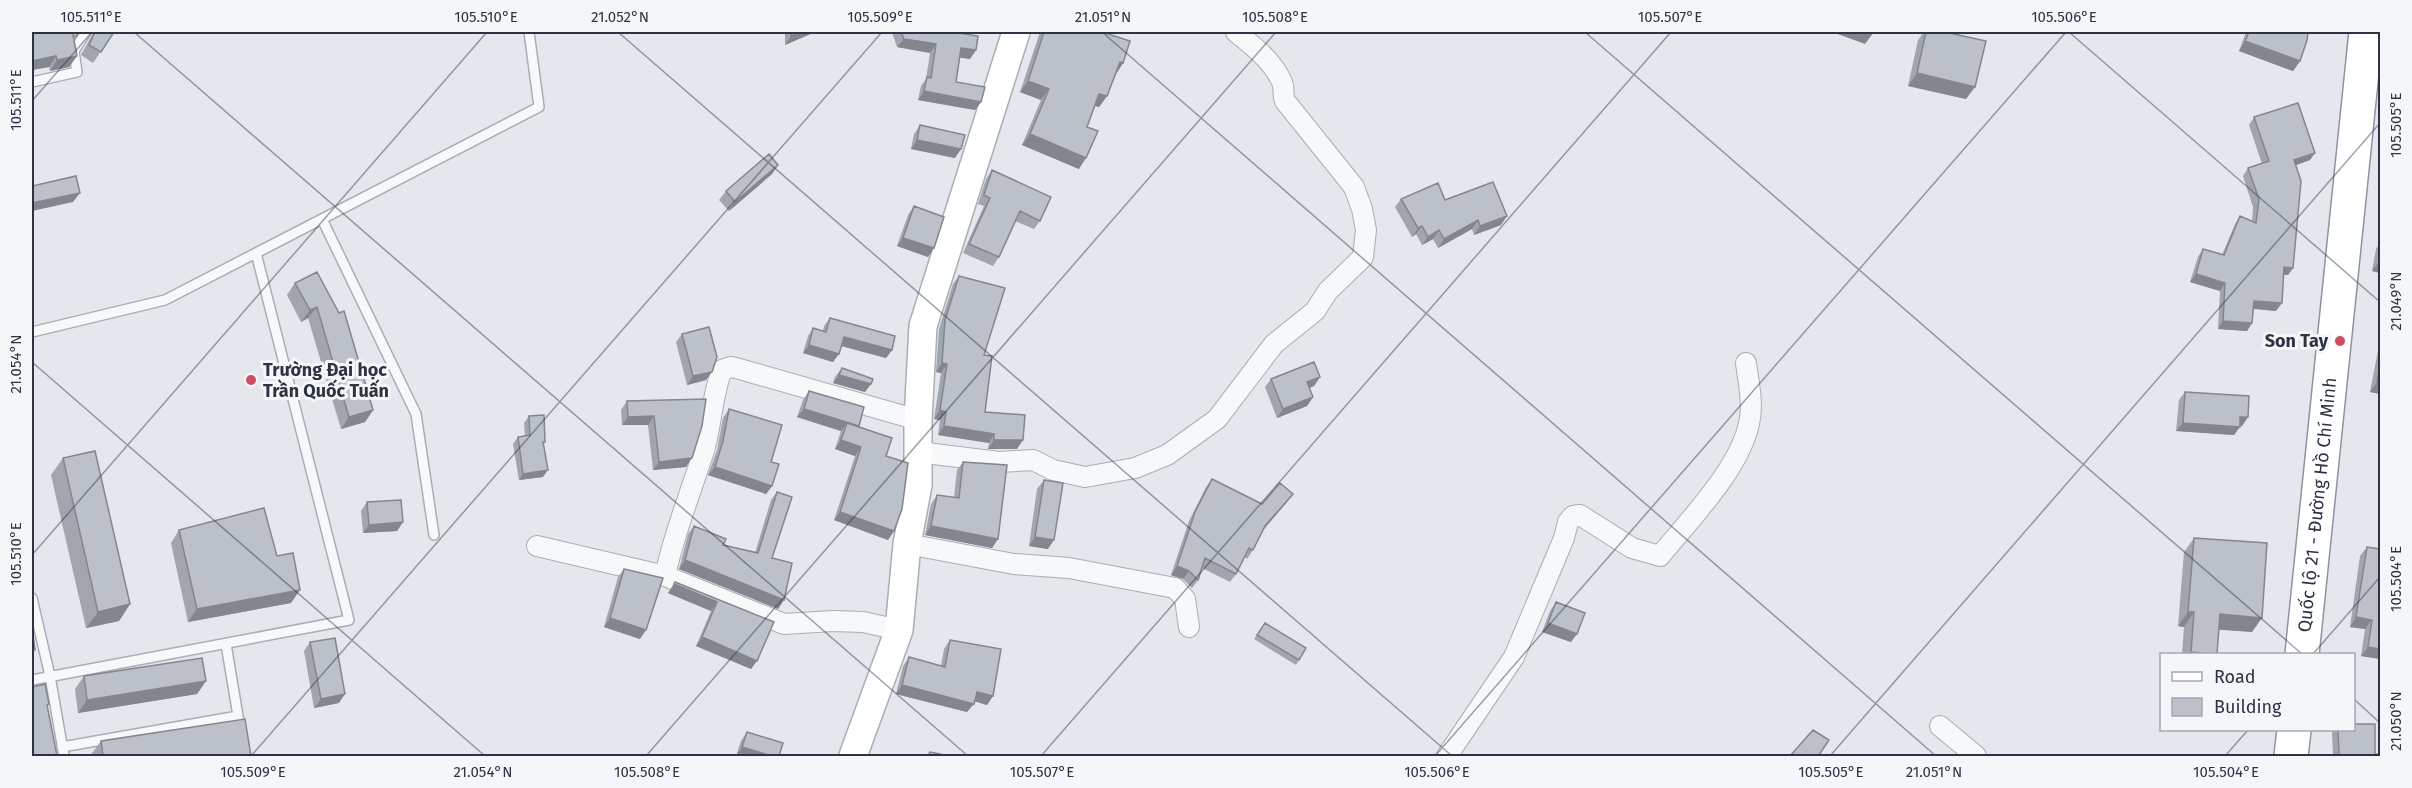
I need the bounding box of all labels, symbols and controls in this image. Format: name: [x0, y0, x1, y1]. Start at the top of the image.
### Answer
text: 105.511°E: [60, 8, 122, 26]
text: 105.510°E: [454, 8, 518, 26]
text: 21.052°N: [591, 8, 649, 26]
text: 105.509°E: [847, 8, 913, 26]
text: 21.051°N: [1075, 8, 1131, 26]
text: 105.508°E: [1242, 8, 1308, 26]
text: 105.507°E: [1638, 8, 1702, 26]
text: 105.506°E: [2031, 8, 2097, 26]
text: 105.511°E: [7, 69, 25, 131]
text: 105.505°E: [2387, 92, 2405, 158]
text: 21.049°N: [2387, 272, 2405, 330]
place label: Son Tay: [2265, 330, 2329, 352]
marker: Son Tay: [2333, 334, 2347, 348]
text: 21.054°N: [7, 335, 25, 393]
place label: Trường Đại học Trần Quốc Tuấn: [263, 359, 389, 402]
marker: Trường Đại học Trần Quốc Tuấn: [244, 373, 258, 387]
street label: Quốc lộ 21 - Đường Hồ Chí Minh: [2293, 376, 2341, 633]
text: 105.510°E: [7, 522, 25, 586]
text: 105.504°E: [2387, 546, 2405, 612]
legend: [2160, 653, 2355, 731]
text: Road: [2214, 666, 2256, 688]
text: 21.050°N: [2387, 691, 2405, 751]
text: Building: [2214, 696, 2282, 718]
text: 105.509°E: [220, 763, 286, 781]
text: 21.054°N: [454, 763, 512, 781]
text: 105.508°E: [614, 763, 680, 781]
text: 105.507°E: [1010, 763, 1074, 781]
text: 105.506°E: [1404, 763, 1470, 781]
text: 105.505°E: [1798, 763, 1864, 781]
text: 21.051°N: [1906, 763, 1962, 781]
text: 105.504°E: [2193, 763, 2259, 781]

